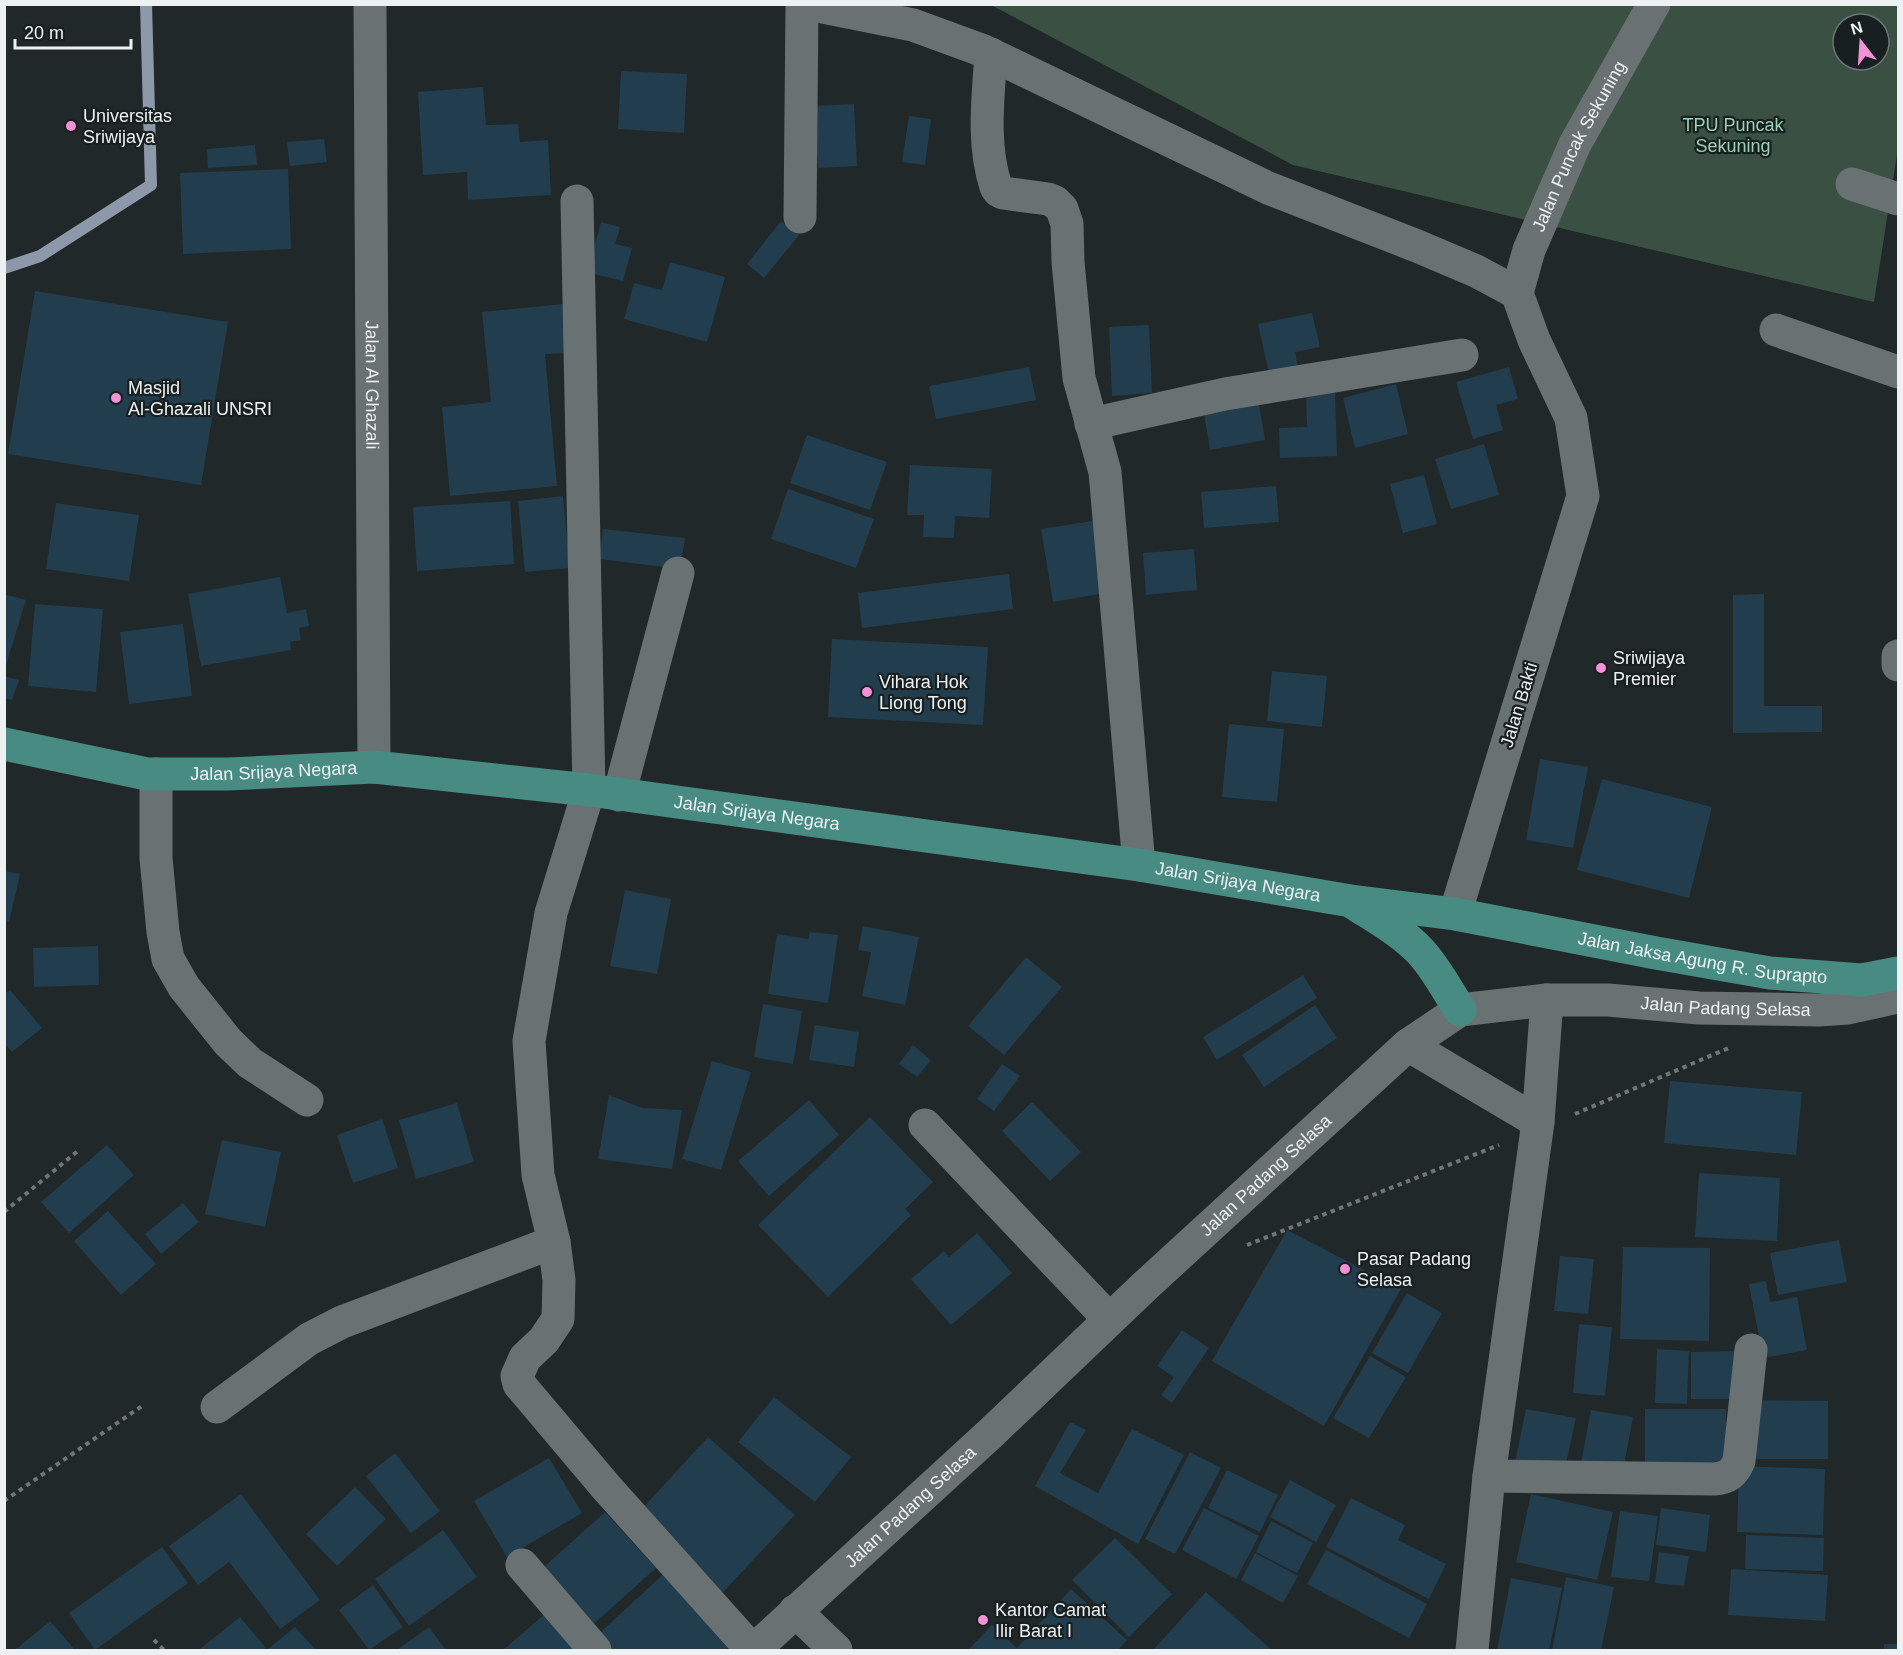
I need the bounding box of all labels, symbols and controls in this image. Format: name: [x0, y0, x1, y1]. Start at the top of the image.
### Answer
scale bar: [15, 12, 130, 50]
north arrow: [1831, 12, 1891, 72]
text: N: [1849, 18, 1865, 38]
text: 20 m: [24, 23, 64, 43]
street label: Jalan Puncak Sekuning: [1528, 57, 1630, 234]
place label: Universitas Sriwijaya: [83, 106, 172, 147]
park label: TPU Puncak Sekuning: [1682, 115, 1785, 156]
marker: Universitas Sriwijaya: [64, 119, 78, 133]
street label: Jalan Al Ghazali: [362, 320, 382, 450]
place label: Masjid Al-Ghazali UNSRI: [128, 378, 272, 419]
marker: Masjid Al-Ghazali UNSRI: [109, 391, 123, 405]
place label: Sriwijaya Premier: [1613, 648, 1686, 689]
street label: Jalan Bakti: [1497, 660, 1541, 750]
marker: Sriwijaya Premier: [1594, 661, 1608, 675]
place label: Vihara Hok Liong Tong: [879, 672, 969, 713]
marker: Vihara Hok Liong Tong: [860, 685, 874, 699]
street label: Jalan Srijaya Negara: [190, 758, 359, 784]
street label: Jalan Srijaya Negara: [673, 792, 842, 834]
street label: Jalan Srijaya Negara: [1154, 858, 1323, 906]
street label: Jalan Jaksa Agung R. Suprapto: [1576, 928, 1828, 987]
street label: Jalan Padang Selasa: [1640, 993, 1812, 1020]
street label: Jalan Padang Selasa: [1196, 1110, 1336, 1240]
place label: Pasar Padang Selasa: [1357, 1249, 1471, 1290]
marker: Pasar Padang Selasa: [1338, 1262, 1352, 1276]
street label: Jalan Padang Selasa: [841, 1441, 981, 1572]
place label: Kantor Camat Ilir Barat I: [995, 1600, 1106, 1641]
marker: Kantor Camat Ilir Barat I: [976, 1613, 990, 1627]

